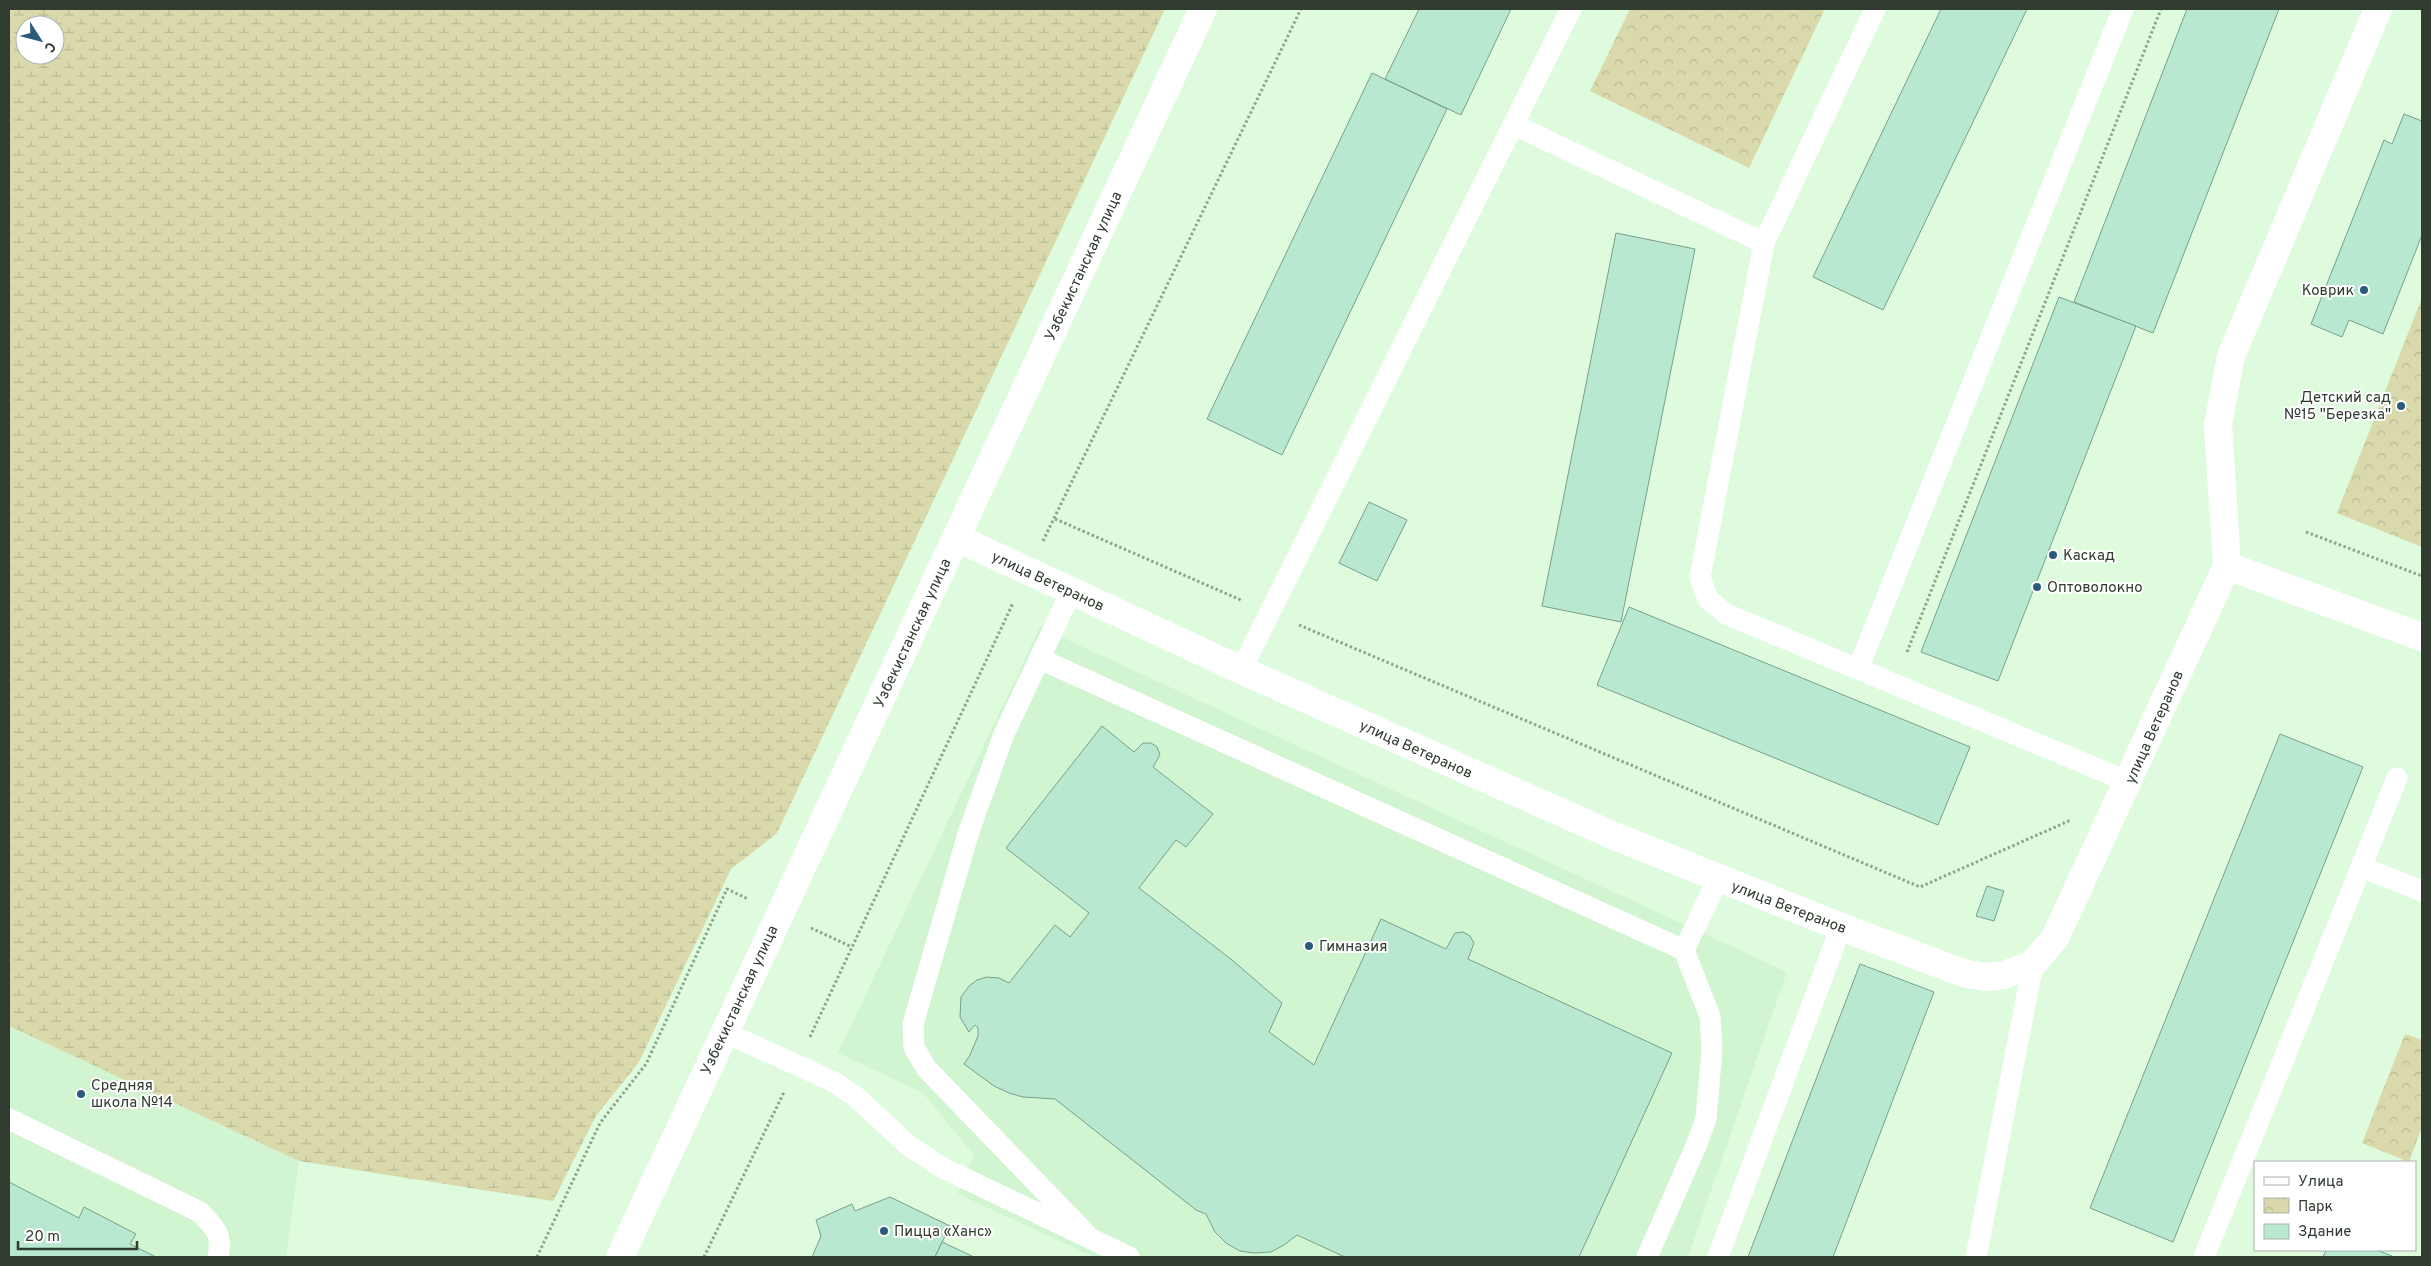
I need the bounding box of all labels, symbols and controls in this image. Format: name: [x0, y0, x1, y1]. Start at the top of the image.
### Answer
north arrow: [15, 15, 65, 65]
text: С: [40, 38, 59, 55]
street label: Узбекистанская улица: [1041, 189, 1127, 344]
place label: Коврик: [2302, 282, 2354, 301]
marker: Коврик: [2358, 284, 2370, 296]
place label: Детский сад №15 "Березка": [2284, 389, 2391, 425]
marker: Детский сад №15 "Березка": [2395, 400, 2407, 412]
place label: Каскад: [2063, 547, 2115, 566]
street label: улица Ветеранов: [988, 548, 1107, 617]
marker: Каскад: [2047, 549, 2059, 561]
street label: Узбекистанская улица: [870, 556, 956, 711]
place label: Оптоволокно: [2047, 579, 2143, 598]
marker: Оптоволокно: [2031, 581, 2043, 593]
street label: улица Ветеранов: [2122, 668, 2189, 787]
street label: улица Ветеранов: [1356, 717, 1475, 784]
street label: улица Ветеранов: [1728, 878, 1849, 939]
street label: Узбекистанская улица: [697, 923, 783, 1078]
place label: Гимназия: [1319, 938, 1387, 957]
marker: Гимназия: [1303, 940, 1315, 952]
place label: Средняя школа №14: [91, 1077, 173, 1113]
marker: Средняя школа №14: [75, 1088, 87, 1100]
legend: [2254, 1161, 2416, 1251]
text: Улица: [2298, 1173, 2343, 1192]
text: Парк: [2298, 1198, 2333, 1217]
scale bar: [18, 1218, 136, 1250]
place label: Пицца «Ханс»: [894, 1223, 992, 1242]
text: Здание: [2298, 1223, 2351, 1242]
marker: Пицца «Ханс»: [878, 1225, 890, 1237]
text: 20 m: [25, 1228, 60, 1247]

